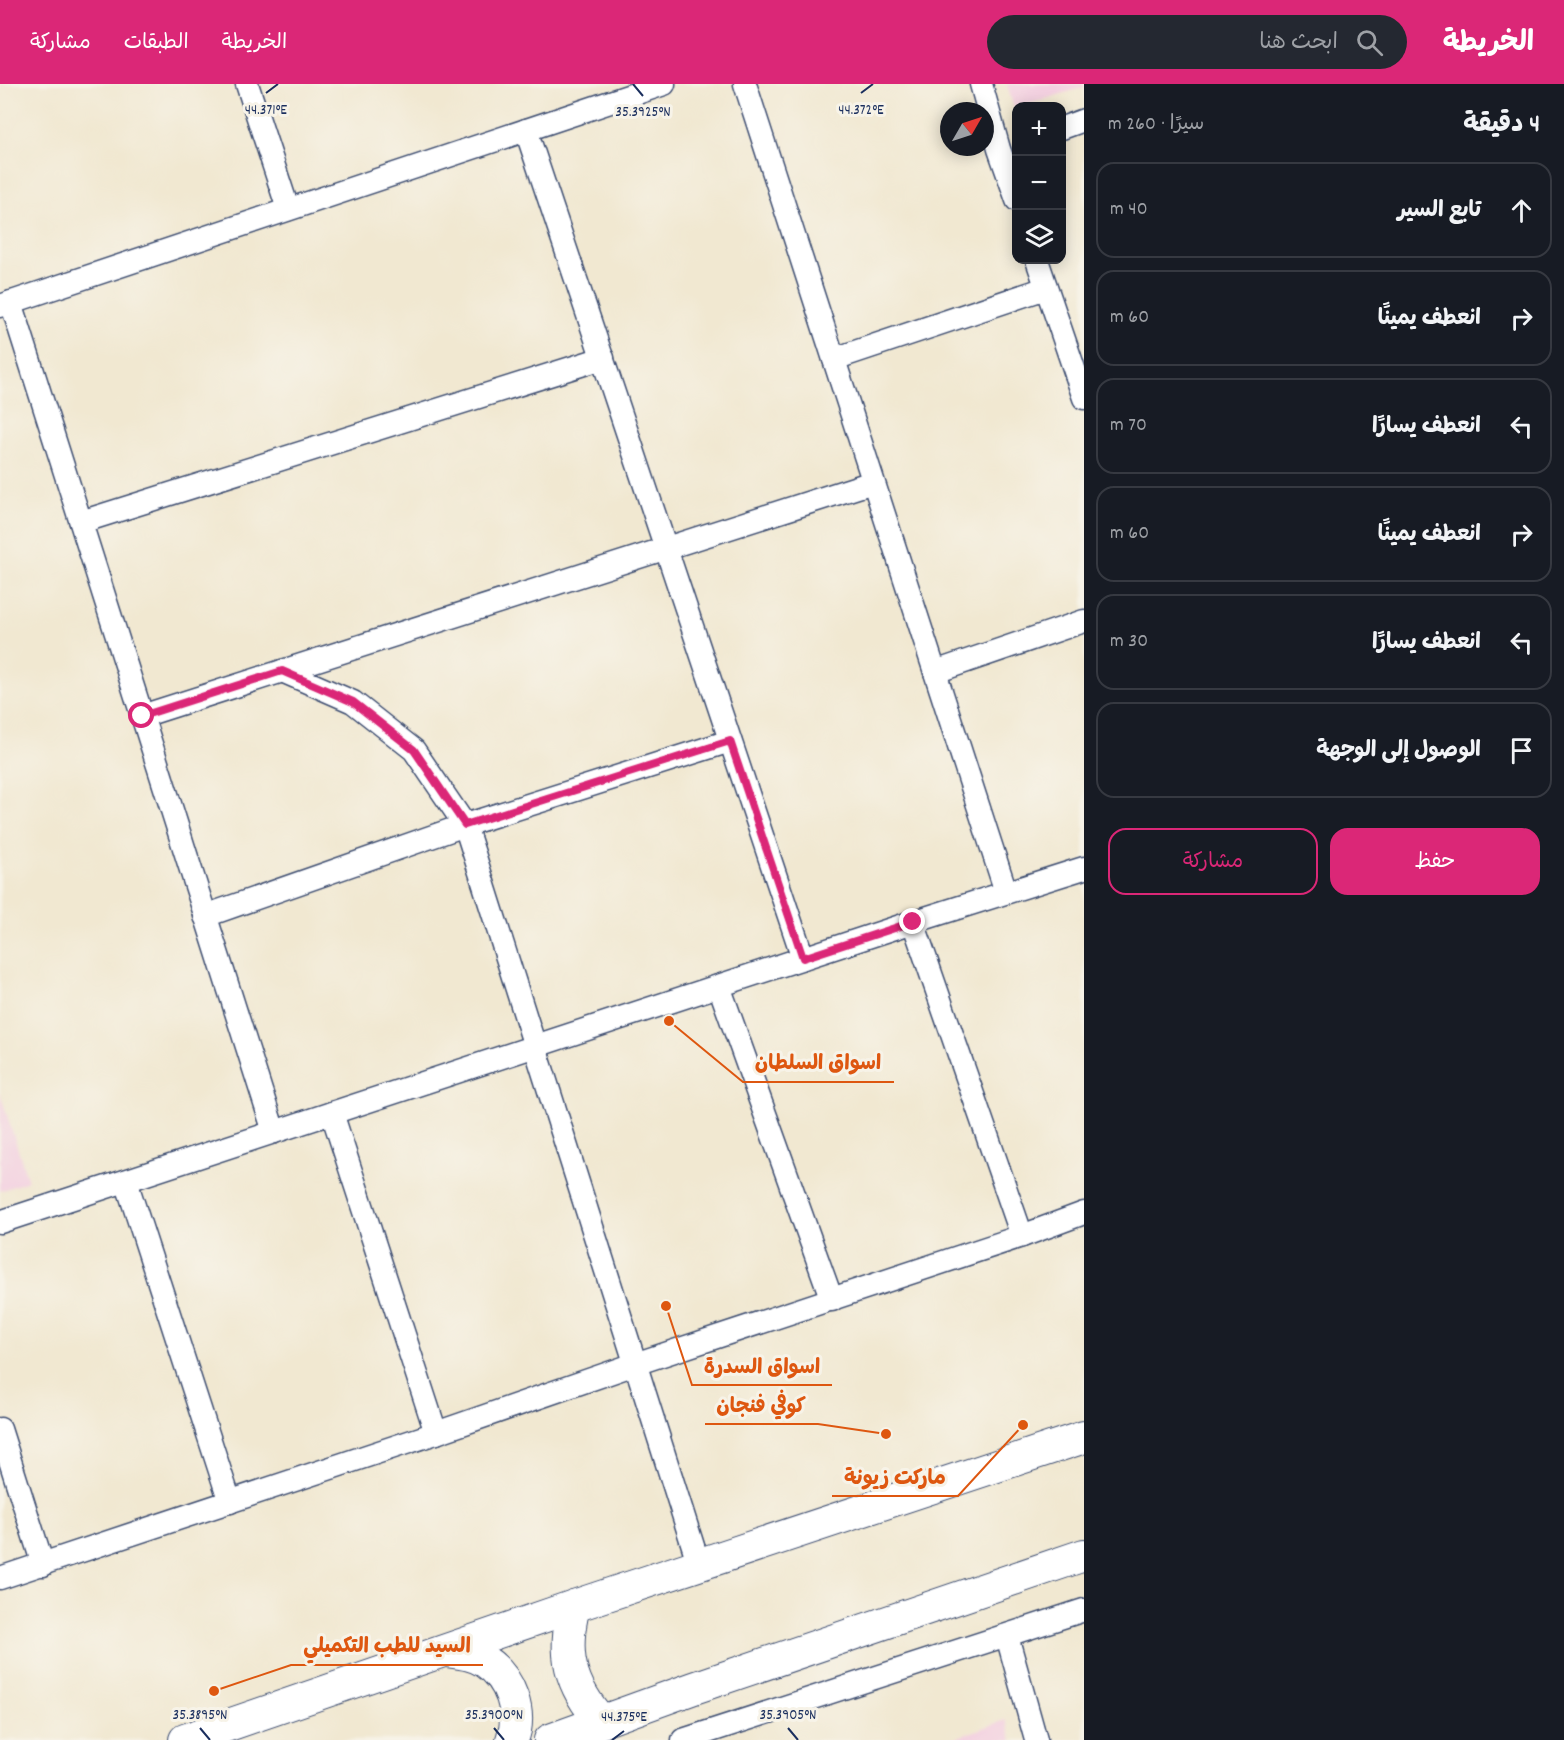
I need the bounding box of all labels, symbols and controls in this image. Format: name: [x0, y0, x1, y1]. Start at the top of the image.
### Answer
search box: [987, 15, 1407, 69]
text: الخريطة: [1443, 25, 1534, 65]
icon: search: [1353, 26, 1386, 59]
text: ابحث هنا: [1259, 28, 1338, 59]
text: مشاركة: [30, 29, 91, 59]
text: الطبقات: [124, 29, 189, 59]
text: الخريطة: [222, 29, 287, 59]
text: 44.371°E: [245, 100, 287, 122]
text: 44.372°E: [838, 100, 884, 122]
text: 35.3925°N: [615, 102, 671, 124]
north arrow: [940, 102, 994, 156]
map controls: [1012, 102, 1066, 264]
button: +: [1012, 102, 1066, 156]
text: 4 دقيقة: [1463, 107, 1540, 144]
text: سيرًا · 260 m: [1108, 111, 1204, 139]
button: −: [1012, 156, 1066, 210]
icon: ahead: [1505, 194, 1538, 227]
text: 40 m: [1110, 196, 1148, 224]
text: تابع السير: [1398, 196, 1481, 227]
button: layers: [1012, 210, 1066, 264]
icon: right: [1505, 302, 1538, 335]
text: 60 m: [1110, 304, 1149, 332]
text: انعطف يمينًا: [1378, 304, 1481, 335]
icon: left: [1505, 410, 1538, 443]
text: 70 m: [1110, 412, 1147, 440]
text: انعطف يسارًا: [1372, 412, 1481, 443]
icon: right: [1505, 518, 1538, 551]
text: 60 m: [1110, 520, 1149, 548]
text: انعطف يمينًا: [1378, 520, 1481, 551]
icon: left: [1505, 626, 1538, 659]
text: 30 m: [1110, 628, 1148, 656]
text: انعطف يسارًا: [1372, 628, 1481, 659]
route start: [128, 702, 154, 728]
icon: arrive: [1505, 734, 1538, 767]
text: الوصول إلى الوجهة: [1316, 736, 1481, 767]
button: مشاركة: [1108, 828, 1318, 895]
button: حفظ: [1330, 828, 1540, 895]
route end: [899, 908, 925, 934]
callout: اسواق السلطان: [743, 1043, 894, 1082]
text: اسواق السلطان: [755, 1050, 881, 1080]
callout: اسواق السدرة: [692, 1346, 832, 1385]
text: اسواق السدرة: [704, 1354, 820, 1384]
callout: كوفي فنجان: [705, 1385, 818, 1424]
text: كوفي فنجان: [716, 1389, 806, 1423]
callout: ماركت زيونة: [832, 1457, 958, 1496]
text: ماركت زيونة: [844, 1465, 946, 1495]
callout: السيد للطب التكميلي: [291, 1626, 483, 1665]
text: السيد للطب التكميلي: [303, 1633, 471, 1664]
text: 35.3895°N: [173, 1705, 227, 1727]
text: 35.3900°N: [465, 1705, 523, 1727]
text: 35.3905°N: [760, 1705, 816, 1727]
text: 44.375°E: [601, 1707, 647, 1729]

